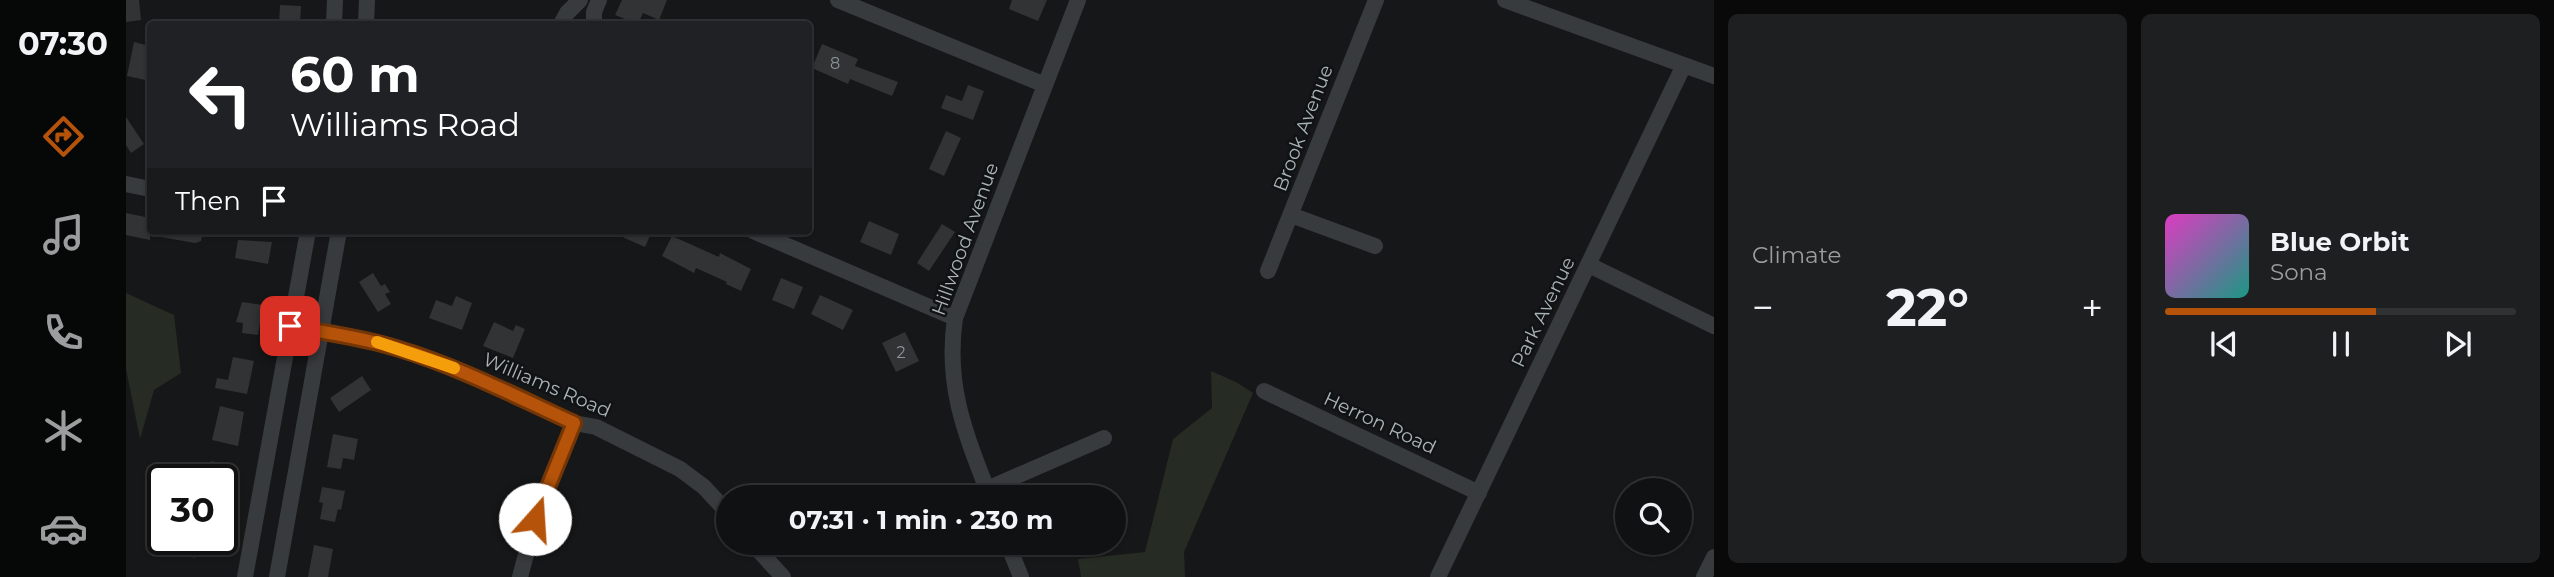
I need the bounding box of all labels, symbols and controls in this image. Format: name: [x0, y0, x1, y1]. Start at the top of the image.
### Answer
text: 07:30: [18, 24, 108, 63]
text: 60 m: [290, 45, 420, 104]
icon: left: [175, 49, 266, 140]
house number: 8: [830, 54, 840, 73]
street label: Brook Avenue: [1268, 62, 1338, 194]
text: Williams Road: [290, 105, 520, 144]
icon: directions: [39, 112, 88, 161]
street label: Hillwood Avenue: [927, 160, 1003, 318]
icon: arrive: [255, 182, 293, 220]
text: Then: [175, 185, 241, 217]
icon: music: [39, 210, 88, 259]
text: Blue Orbit: [2270, 226, 2409, 258]
text: Climate: [1752, 241, 1841, 269]
street label: Park Avenue: [1506, 253, 1580, 371]
text: Sona: [2270, 258, 2328, 286]
text: 22°: [1886, 276, 1969, 339]
text: −: [1752, 284, 1774, 331]
text: +: [2081, 284, 2103, 331]
pin: [260, 296, 320, 356]
icon: arrive: [271, 307, 309, 345]
icon: phone: [39, 308, 88, 357]
icon: previous: [2205, 325, 2243, 363]
icon: pause: [2322, 325, 2360, 363]
icon: next: [2439, 325, 2477, 363]
house number: 2: [896, 343, 906, 362]
street label: Williams Road: [480, 348, 614, 422]
street label: Herron Road: [1320, 387, 1440, 459]
icon: climate: [39, 406, 88, 455]
speed limit sign: 30: [147, 464, 238, 555]
map controls: [1615, 478, 1692, 555]
button: search: [1615, 478, 1692, 555]
position arrow: [498, 482, 572, 556]
icon: car: [39, 504, 88, 553]
text: 07:31 · 1 min · 230 m: [789, 504, 1053, 536]

